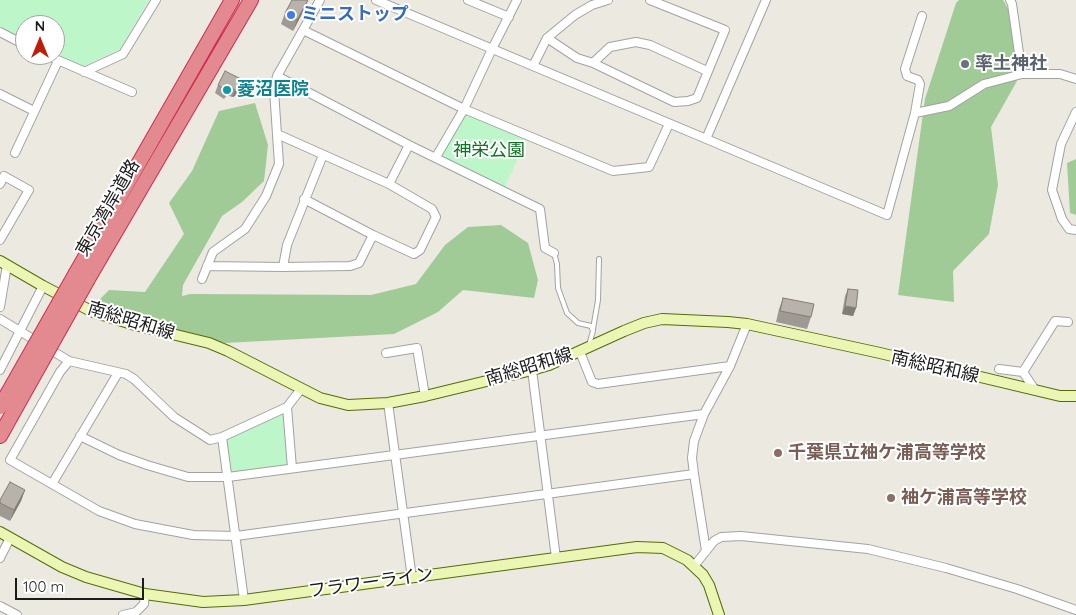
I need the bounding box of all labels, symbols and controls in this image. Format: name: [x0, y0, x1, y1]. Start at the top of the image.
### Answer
place label: ミニストップ: [301, 4, 409, 26]
marker: ミニストップ: [285, 9, 297, 21]
north arrow: [15, 15, 65, 65]
text: N: [35, 17, 45, 35]
place label: 率土神社: [975, 53, 1047, 75]
marker: 率土神社: [959, 58, 971, 70]
place label: 菱沼医院: [237, 79, 309, 101]
marker: 菱沼医院: [221, 84, 233, 96]
park label: 神栄公園: [453, 140, 525, 162]
street label: 東京湾岸道路: [72, 156, 144, 260]
street label: 南総昭和線: [85, 298, 177, 344]
street label: 南総昭和線: [483, 344, 575, 390]
street label: 南総昭和線: [889, 346, 981, 388]
place label: 千葉県立袖ケ浦高等学校: [788, 442, 986, 464]
marker: 千葉県立袖ケ浦高等学校: [772, 447, 784, 459]
place label: 袖ケ浦高等学校: [901, 487, 1027, 509]
marker: 袖ケ浦高等学校: [885, 492, 897, 504]
street label: フラワーライン: [307, 564, 435, 602]
scale bar: [18, 568, 146, 600]
text: 100 m: [23, 577, 64, 596]

